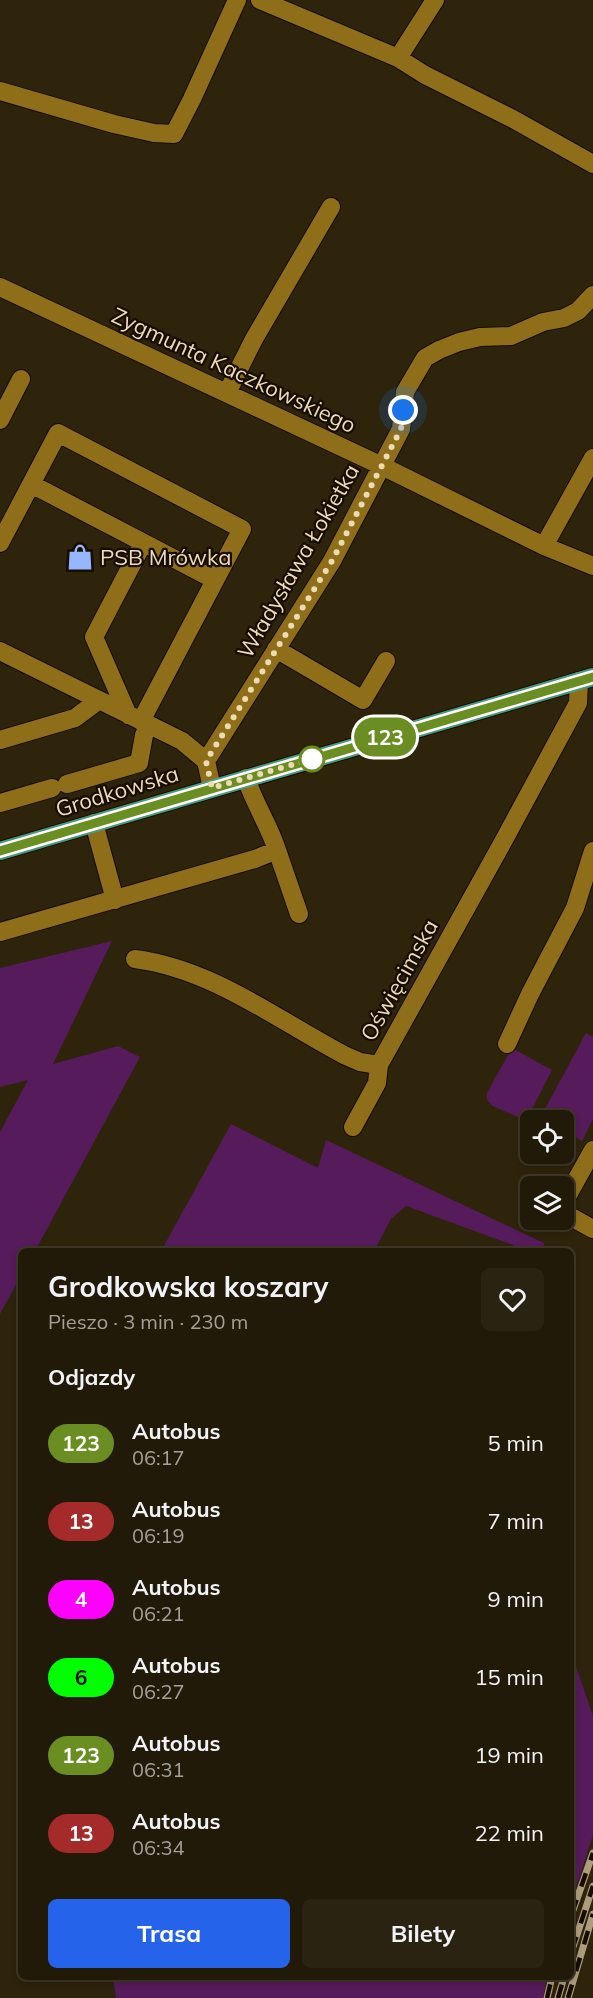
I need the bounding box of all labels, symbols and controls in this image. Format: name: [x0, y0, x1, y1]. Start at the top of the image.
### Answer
street label: Zygmunta Kaczkowskiego: [108, 301, 360, 439]
your location: [388, 395, 418, 425]
street label: Władysława Łokietka: [231, 459, 365, 663]
shop icon: PSB Mrówka: [65, 542, 95, 572]
place label: PSB Mrówka: [100, 543, 231, 571]
line badge: 123: [350, 718, 420, 756]
text: 123: [366, 724, 404, 750]
unlabelled marker: [299, 746, 325, 772]
street label: Grodkowska: [52, 759, 182, 823]
street label: Oświęcimska: [354, 914, 444, 1046]
map controls: [520, 1110, 574, 1230]
button: locate: [520, 1110, 574, 1164]
button: layers: [520, 1176, 574, 1230]
button: heart: [481, 1268, 544, 1331]
text: Grodkowska koszary: [48, 1269, 328, 1304]
text: Pieszo · 3 min · 230 m: [48, 1309, 248, 1334]
text: Odjazdy: [48, 1363, 135, 1391]
text: Autobus: [132, 1417, 221, 1445]
text: 5 min: [488, 1429, 544, 1457]
text: 123: [62, 1430, 100, 1456]
text: 06:17: [132, 1445, 185, 1470]
text: Autobus: [132, 1495, 221, 1523]
text: 7 min: [488, 1507, 544, 1535]
text: 13: [68, 1508, 94, 1534]
text: 06:19: [132, 1523, 185, 1548]
text: Autobus: [132, 1573, 221, 1601]
text: 9 min: [488, 1585, 544, 1613]
text: 4: [75, 1586, 87, 1612]
text: 06:21: [132, 1601, 185, 1626]
text: Autobus: [132, 1651, 221, 1679]
text: 15 min: [474, 1663, 544, 1691]
text: 6: [75, 1664, 87, 1690]
text: 06:27: [132, 1679, 185, 1704]
text: Autobus: [132, 1729, 221, 1757]
text: 19 min: [474, 1741, 544, 1769]
text: 123: [62, 1742, 100, 1768]
text: 06:31: [132, 1757, 185, 1782]
text: Autobus: [132, 1807, 221, 1835]
text: 22 min: [474, 1819, 544, 1847]
text: 13: [68, 1820, 94, 1846]
text: 06:34: [132, 1835, 185, 1860]
button: Trasa: [48, 1899, 290, 1968]
button: Bilety: [302, 1899, 544, 1968]

